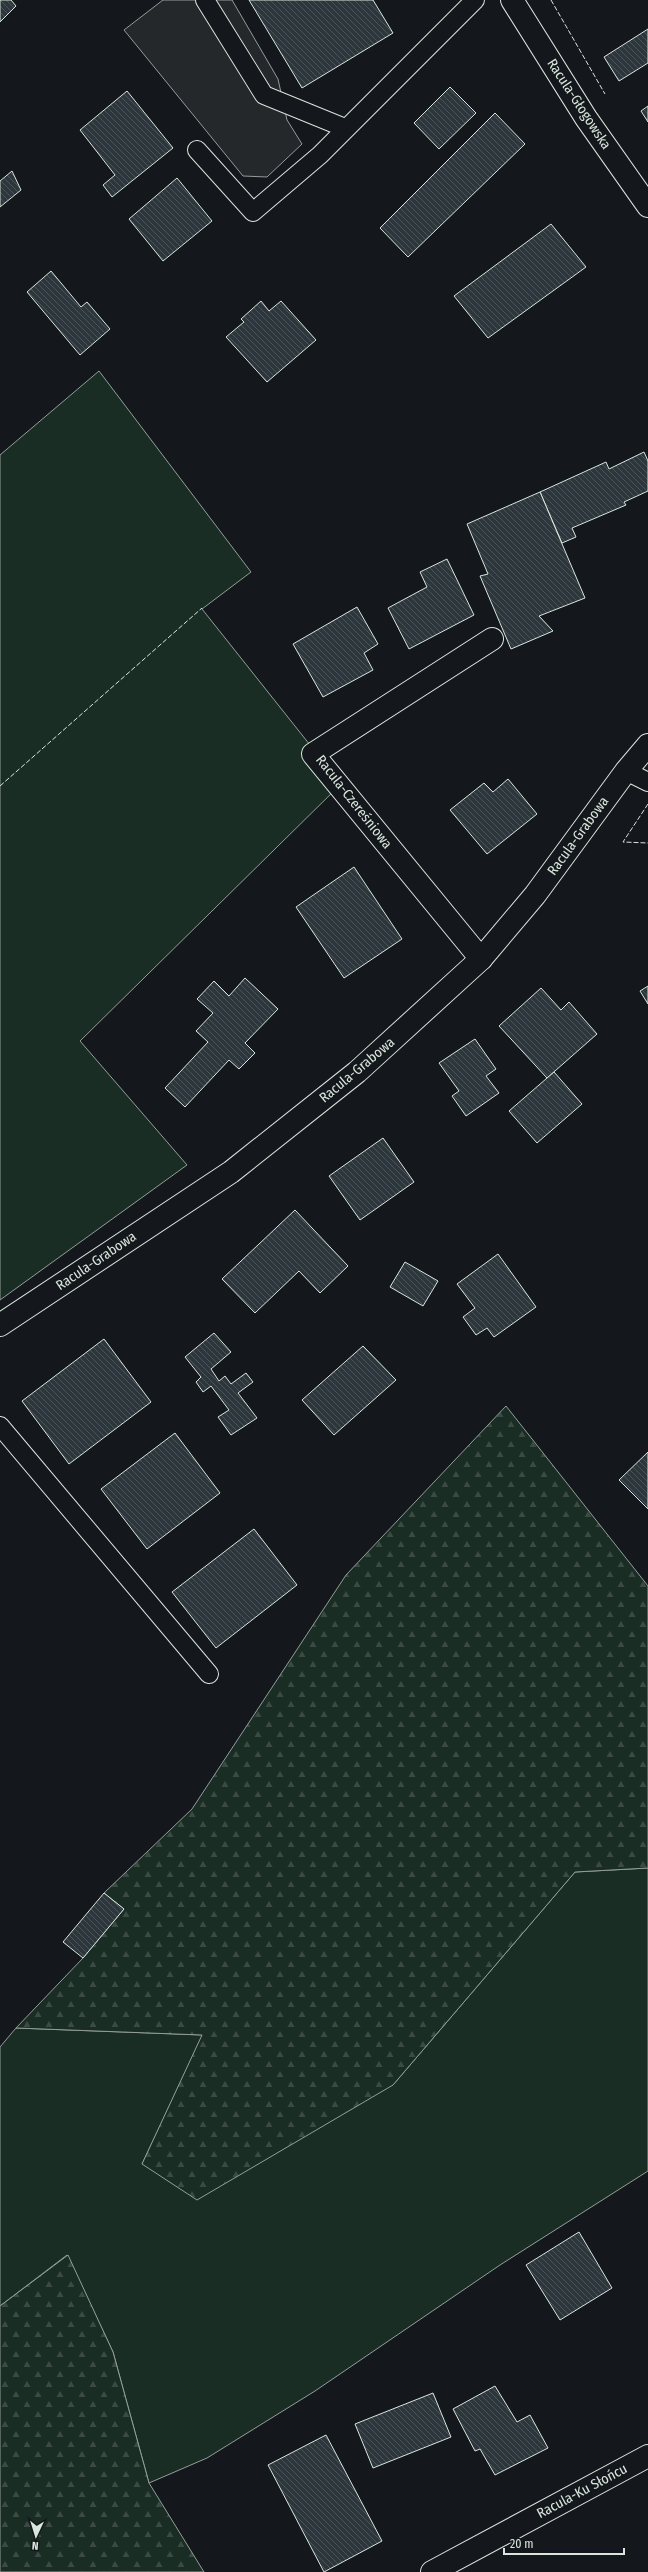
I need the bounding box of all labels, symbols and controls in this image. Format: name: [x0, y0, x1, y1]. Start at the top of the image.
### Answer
street label: Racula-Głogowska: [543, 56, 615, 153]
street label: Racula-Czereśniowa: [312, 752, 396, 852]
street label: Racula-Grabowa: [544, 793, 612, 879]
street label: Racula-Grabowa: [316, 1033, 398, 1106]
street label: Racula-Grabowa: [53, 1228, 139, 1294]
street label: Racula-Ku Słońcu: [534, 2460, 630, 2522]
north arrow: [16, 2516, 56, 2556]
scale bar: [504, 2530, 624, 2556]
text: 20 m: [510, 2537, 534, 2551]
text: N: [32, 2539, 39, 2552]

